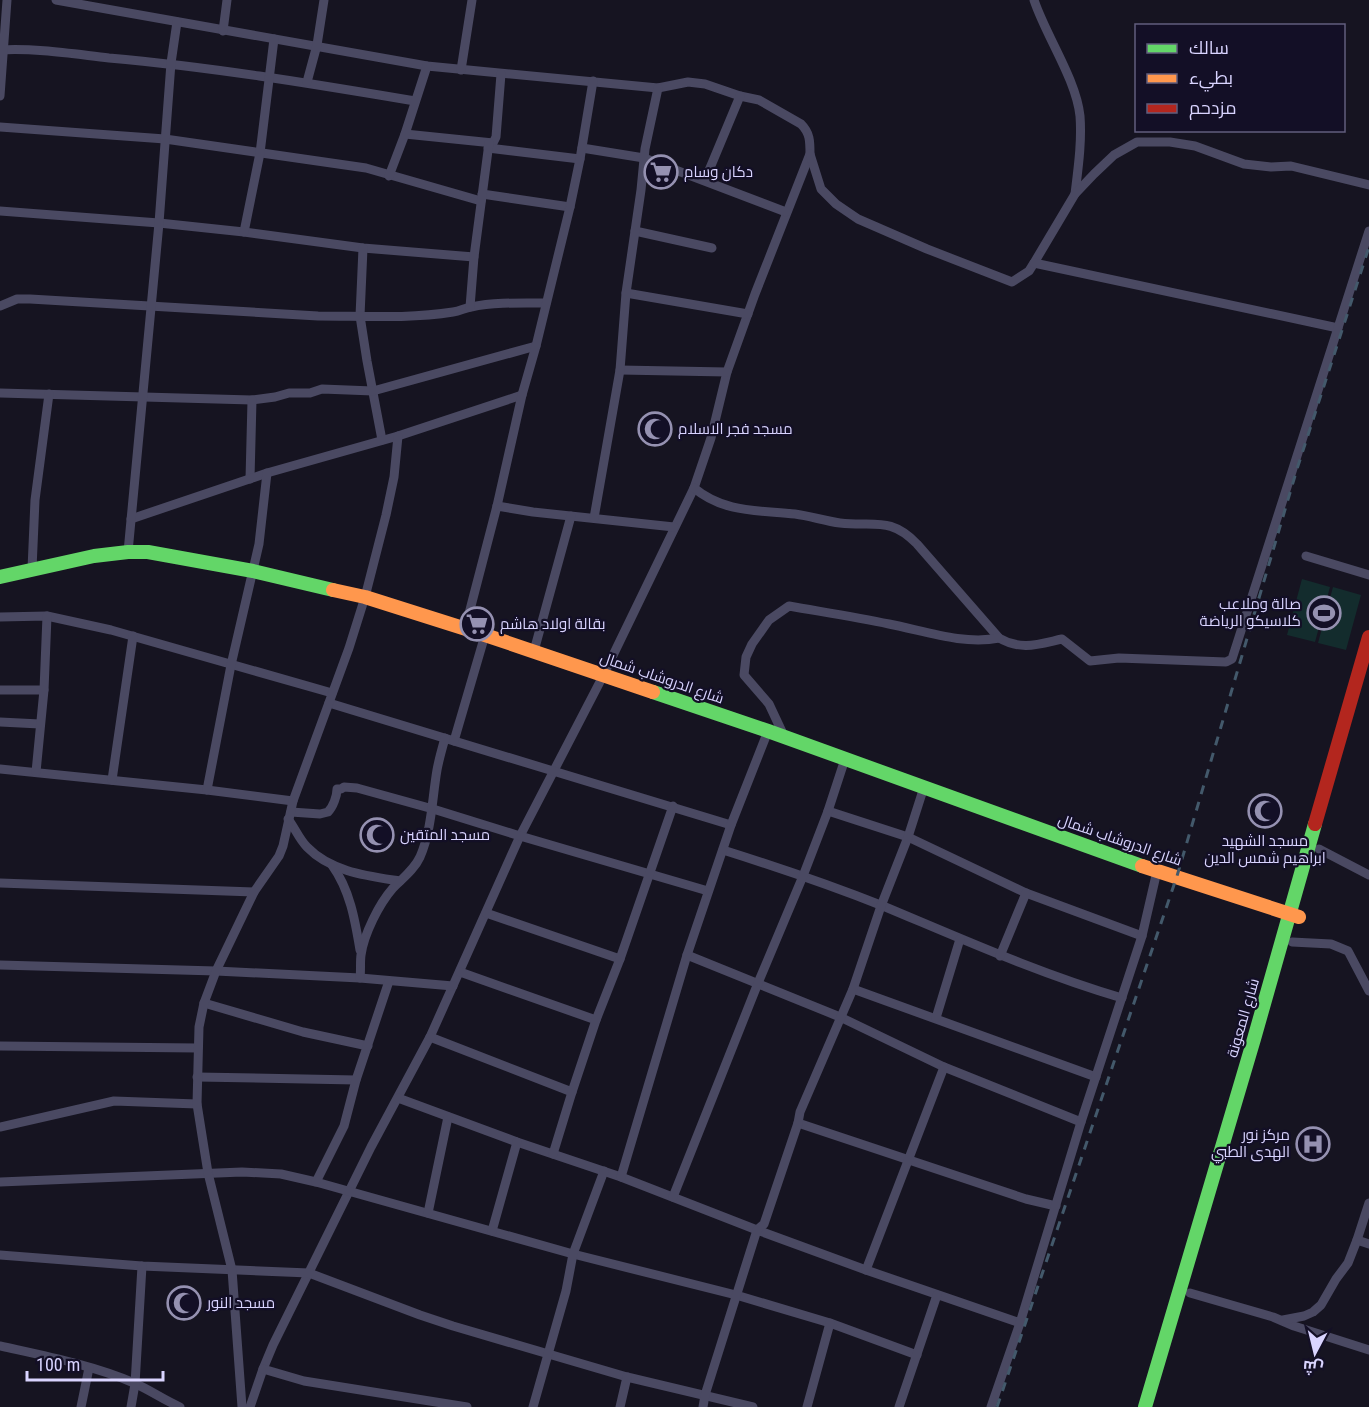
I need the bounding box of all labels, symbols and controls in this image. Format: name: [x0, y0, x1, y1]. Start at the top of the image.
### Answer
legend: [1135, 24, 1345, 132]
text: سالك: [1189, 37, 1229, 58]
text: بطيء: [1189, 67, 1233, 92]
text: مزدحم: [1189, 97, 1237, 120]
supermarket icon: دكان وسام: [643, 154, 679, 190]
place label: دكان وسام: [684, 163, 753, 182]
mosque icon: مسجد فجر الاسلام: [637, 411, 673, 447]
place label: مسجد فجر الاسلام: [678, 420, 793, 439]
place label: صالة وملاعب كلاسيكو الرياضة: [1200, 595, 1301, 630]
sports icon: صالة وملاعب كلاسيكو الرياضة: [1306, 595, 1342, 631]
supermarket icon: بقالة اولاد هاشم: [459, 606, 495, 642]
place label: بقالة اولاد هاشم: [500, 615, 605, 634]
street label: شارع الدروشاب شمال: [597, 648, 726, 710]
mosque icon: مسجد الشهيد ابراهيم شمس الدين: [1247, 793, 1283, 829]
street label: شارع الدروشاب شمال: [1055, 810, 1184, 872]
mosque icon: مسجد المتقين: [359, 817, 395, 853]
place label: مسجد المتقين: [400, 826, 490, 845]
place label: مسجد الشهيد ابراهيم شمس الدين: [1204, 832, 1326, 868]
street label: شارع المعونة: [1223, 976, 1265, 1060]
place label: مركز نور الهدى الطبي: [1211, 1126, 1290, 1164]
hospital icon: مركز نور الهدى الطبي: [1295, 1126, 1331, 1162]
mosque icon: مسجد النور: [166, 1285, 202, 1321]
place label: مسجد النور: [206, 1294, 275, 1312]
north arrow: [1285, 1323, 1345, 1383]
scale bar: [27, 1344, 164, 1382]
text: 100 m: [36, 1354, 80, 1375]
text: ش: [1302, 1357, 1325, 1378]

